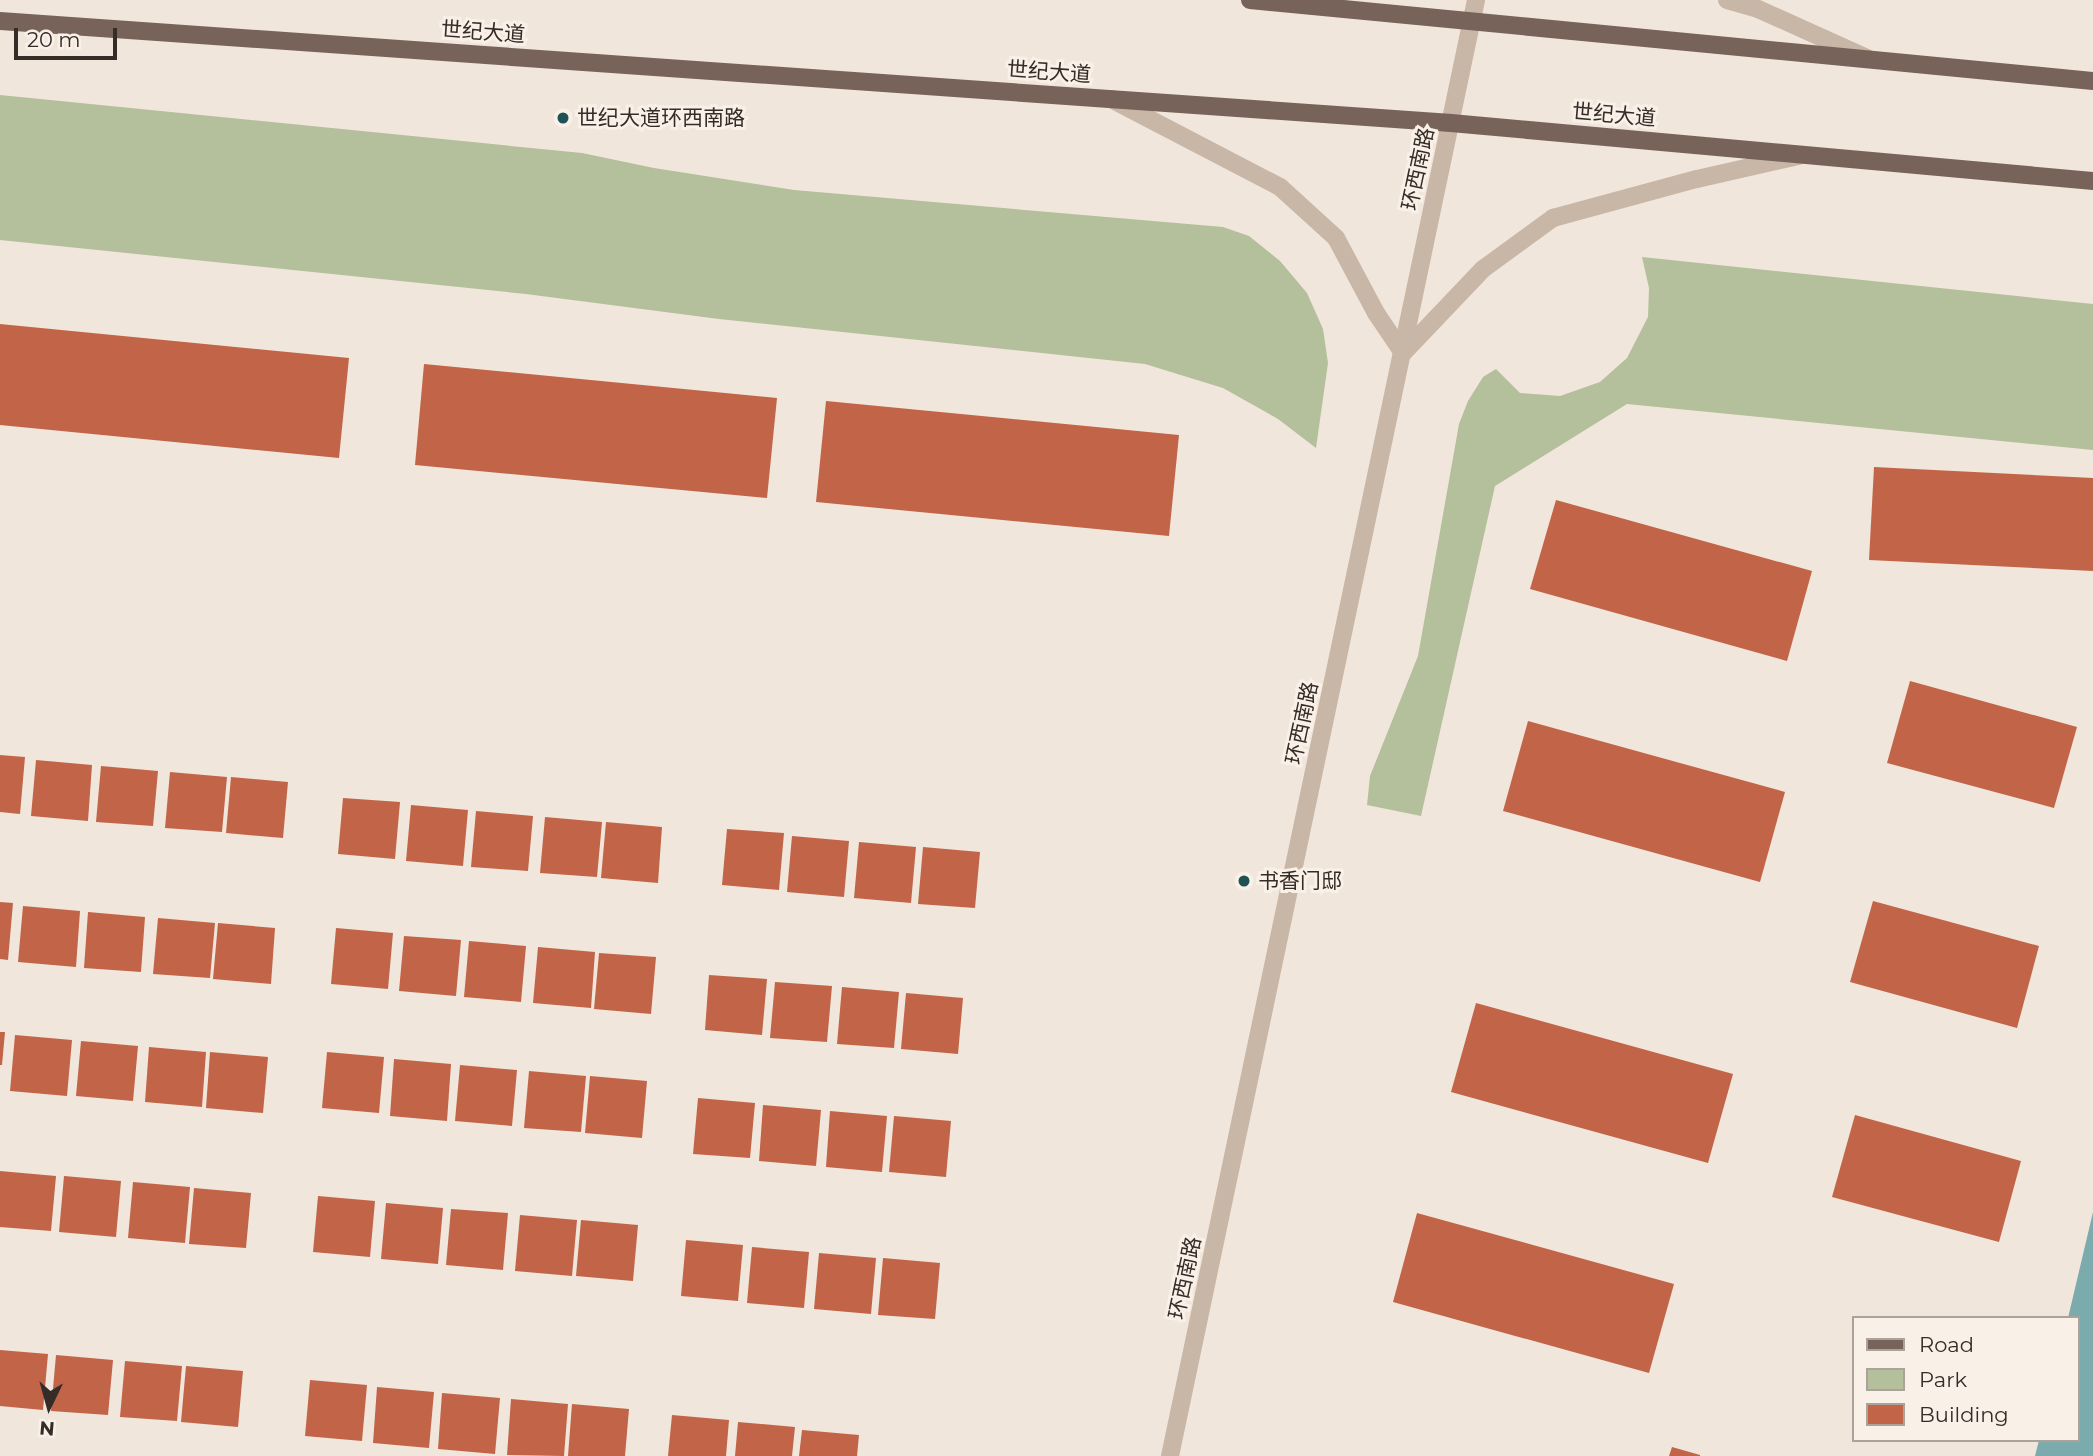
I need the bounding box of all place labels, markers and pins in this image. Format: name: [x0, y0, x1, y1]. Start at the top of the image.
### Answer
place label: 世纪大道环西南路: [577, 105, 745, 131]
marker: 世纪大道环西南路: [555, 110, 571, 126]
place label: 书香门邸: [1258, 868, 1342, 894]
marker: 书香门邸: [1236, 873, 1252, 889]

